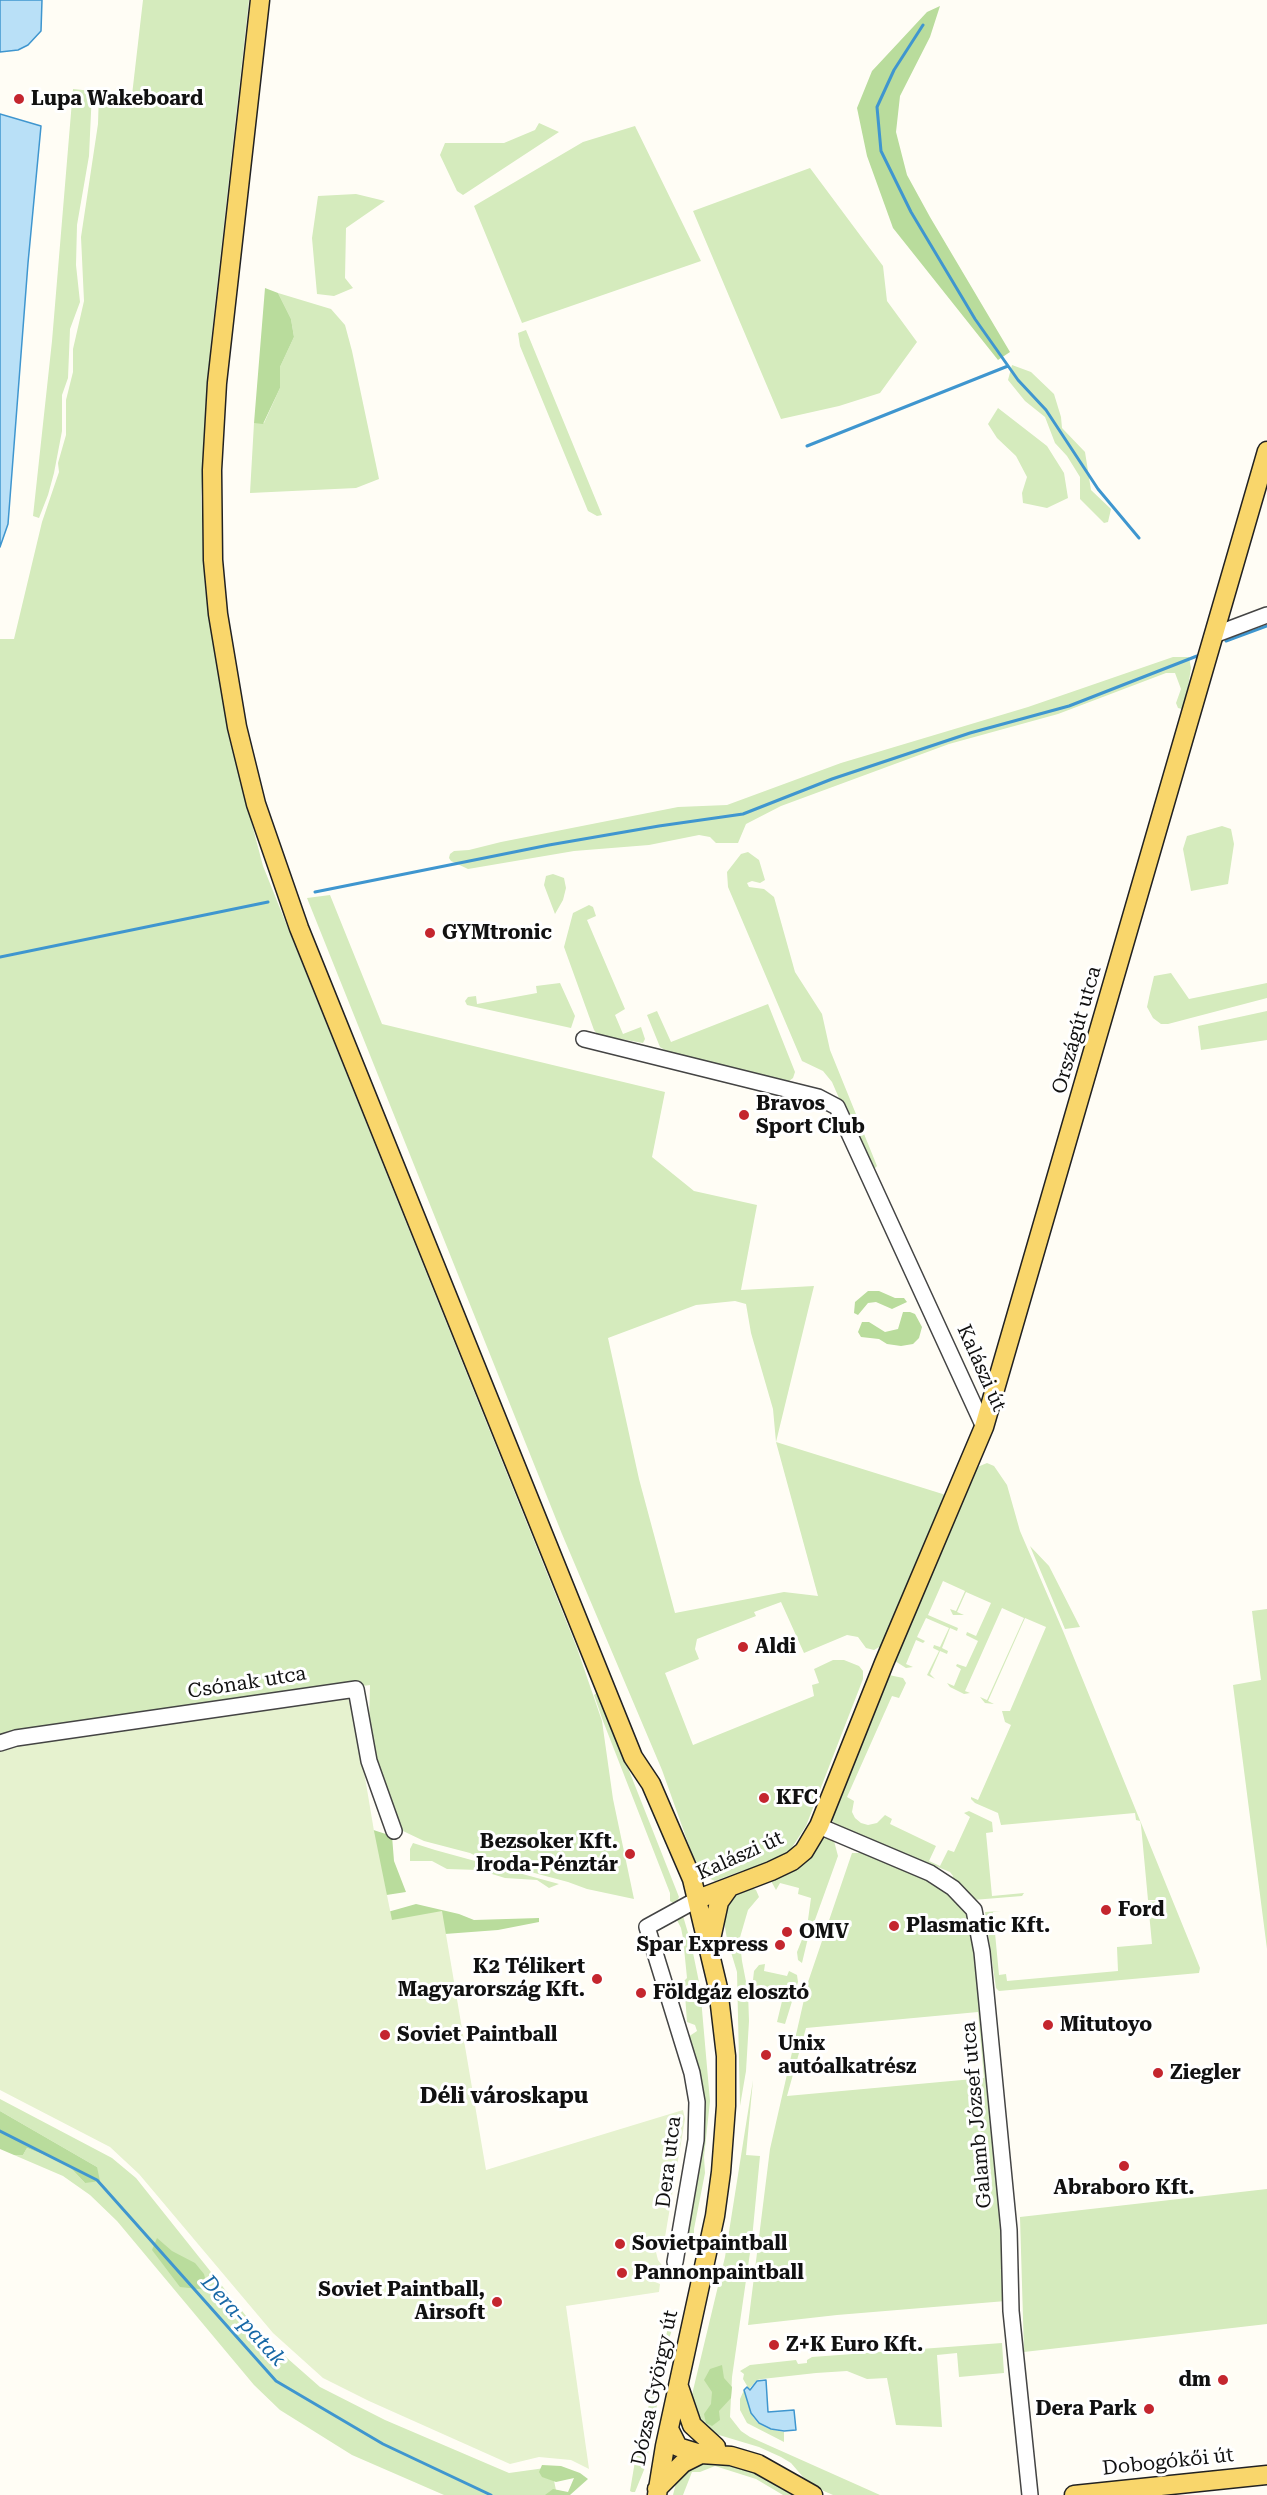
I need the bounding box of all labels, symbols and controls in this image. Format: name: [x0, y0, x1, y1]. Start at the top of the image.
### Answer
place label: Lupa Wakeboard: [31, 87, 203, 111]
marker: Lupa Wakeboard: [12, 92, 26, 106]
place label: GYMtronic: [442, 921, 552, 945]
marker: GYMtronic: [423, 926, 437, 940]
street label: Országút utca: [1047, 963, 1107, 1097]
place label: Bravos Sport Club: [756, 1092, 865, 1139]
marker: Bravos Sport Club: [737, 1108, 751, 1122]
street label: Kalászi út: [951, 1321, 1011, 1415]
place label: Aldi: [755, 1635, 796, 1659]
marker: Aldi: [736, 1640, 750, 1654]
street label: Csónak utca: [186, 1662, 308, 1704]
place label: KFC: [776, 1786, 818, 1810]
marker: KFC: [757, 1791, 771, 1805]
street label: Kalászi út: [693, 1826, 787, 1886]
place label: Bezsoker Kft. Iroda-Pénztár: [476, 1830, 618, 1877]
marker: Bezsoker Kft. Iroda-Pénztár: [623, 1847, 637, 1861]
place label: Ford: [1118, 1898, 1164, 1922]
marker: Ford: [1099, 1903, 1113, 1917]
place label: Plasmatic Kft.: [906, 1914, 1050, 1938]
marker: Plasmatic Kft.: [887, 1919, 901, 1933]
place label: OMV: [799, 1920, 849, 1944]
marker: OMV: [780, 1925, 794, 1939]
place label: Spar Express: [636, 1933, 768, 1957]
marker: Spar Express: [773, 1938, 787, 1952]
place label: K2 Télikert Magyarország Kft.: [398, 1955, 585, 2002]
marker: K2 Télikert Magyarország Kft.: [590, 1972, 604, 1986]
place label: Földgáz elosztó: [653, 1981, 809, 2005]
marker: Földgáz elosztó: [634, 1986, 648, 2000]
place label: Mitutoyo: [1060, 2013, 1152, 2037]
marker: Mitutoyo: [1041, 2018, 1055, 2032]
street label: Galamb József utca: [957, 2021, 997, 2209]
place label: Soviet Paintball: [397, 2023, 557, 2047]
marker: Soviet Paintball: [378, 2028, 392, 2042]
place label: Unix autóalkatrész: [778, 2032, 916, 2079]
marker: Unix autóalkatrész: [759, 2048, 773, 2062]
place label: Ziegler: [1170, 2061, 1241, 2085]
marker: Ziegler: [1151, 2066, 1165, 2080]
district label: Déli városkapu: [420, 2084, 588, 2110]
street label: Dera utca: [651, 2115, 687, 2209]
marker: Abraboro Kft.: [1117, 2159, 1131, 2173]
place label: Abraboro Kft.: [1053, 2176, 1195, 2200]
place label: Sovietpaintball: [632, 2232, 787, 2256]
marker: Sovietpaintball: [613, 2237, 627, 2251]
place label: Pannonpaintball: [634, 2261, 804, 2285]
marker: Pannonpaintball: [615, 2266, 629, 2280]
water label: Dera-patak: [195, 2270, 291, 2372]
place label: Soviet Paintball, Airsoft: [318, 2278, 485, 2325]
marker: Soviet Paintball, Airsoft: [490, 2295, 504, 2309]
street label: Dózsa György út: [627, 2308, 683, 2468]
place label: Z+K Euro Kft.: [786, 2333, 923, 2357]
marker: Z+K Euro Kft.: [767, 2338, 781, 2352]
place label: dm: [1178, 2368, 1211, 2392]
marker: dm: [1216, 2373, 1230, 2387]
place label: Dera Park: [1035, 2397, 1137, 2421]
marker: Dera Park: [1142, 2402, 1156, 2416]
street label: Dobogókői út: [1101, 2443, 1235, 2481]

